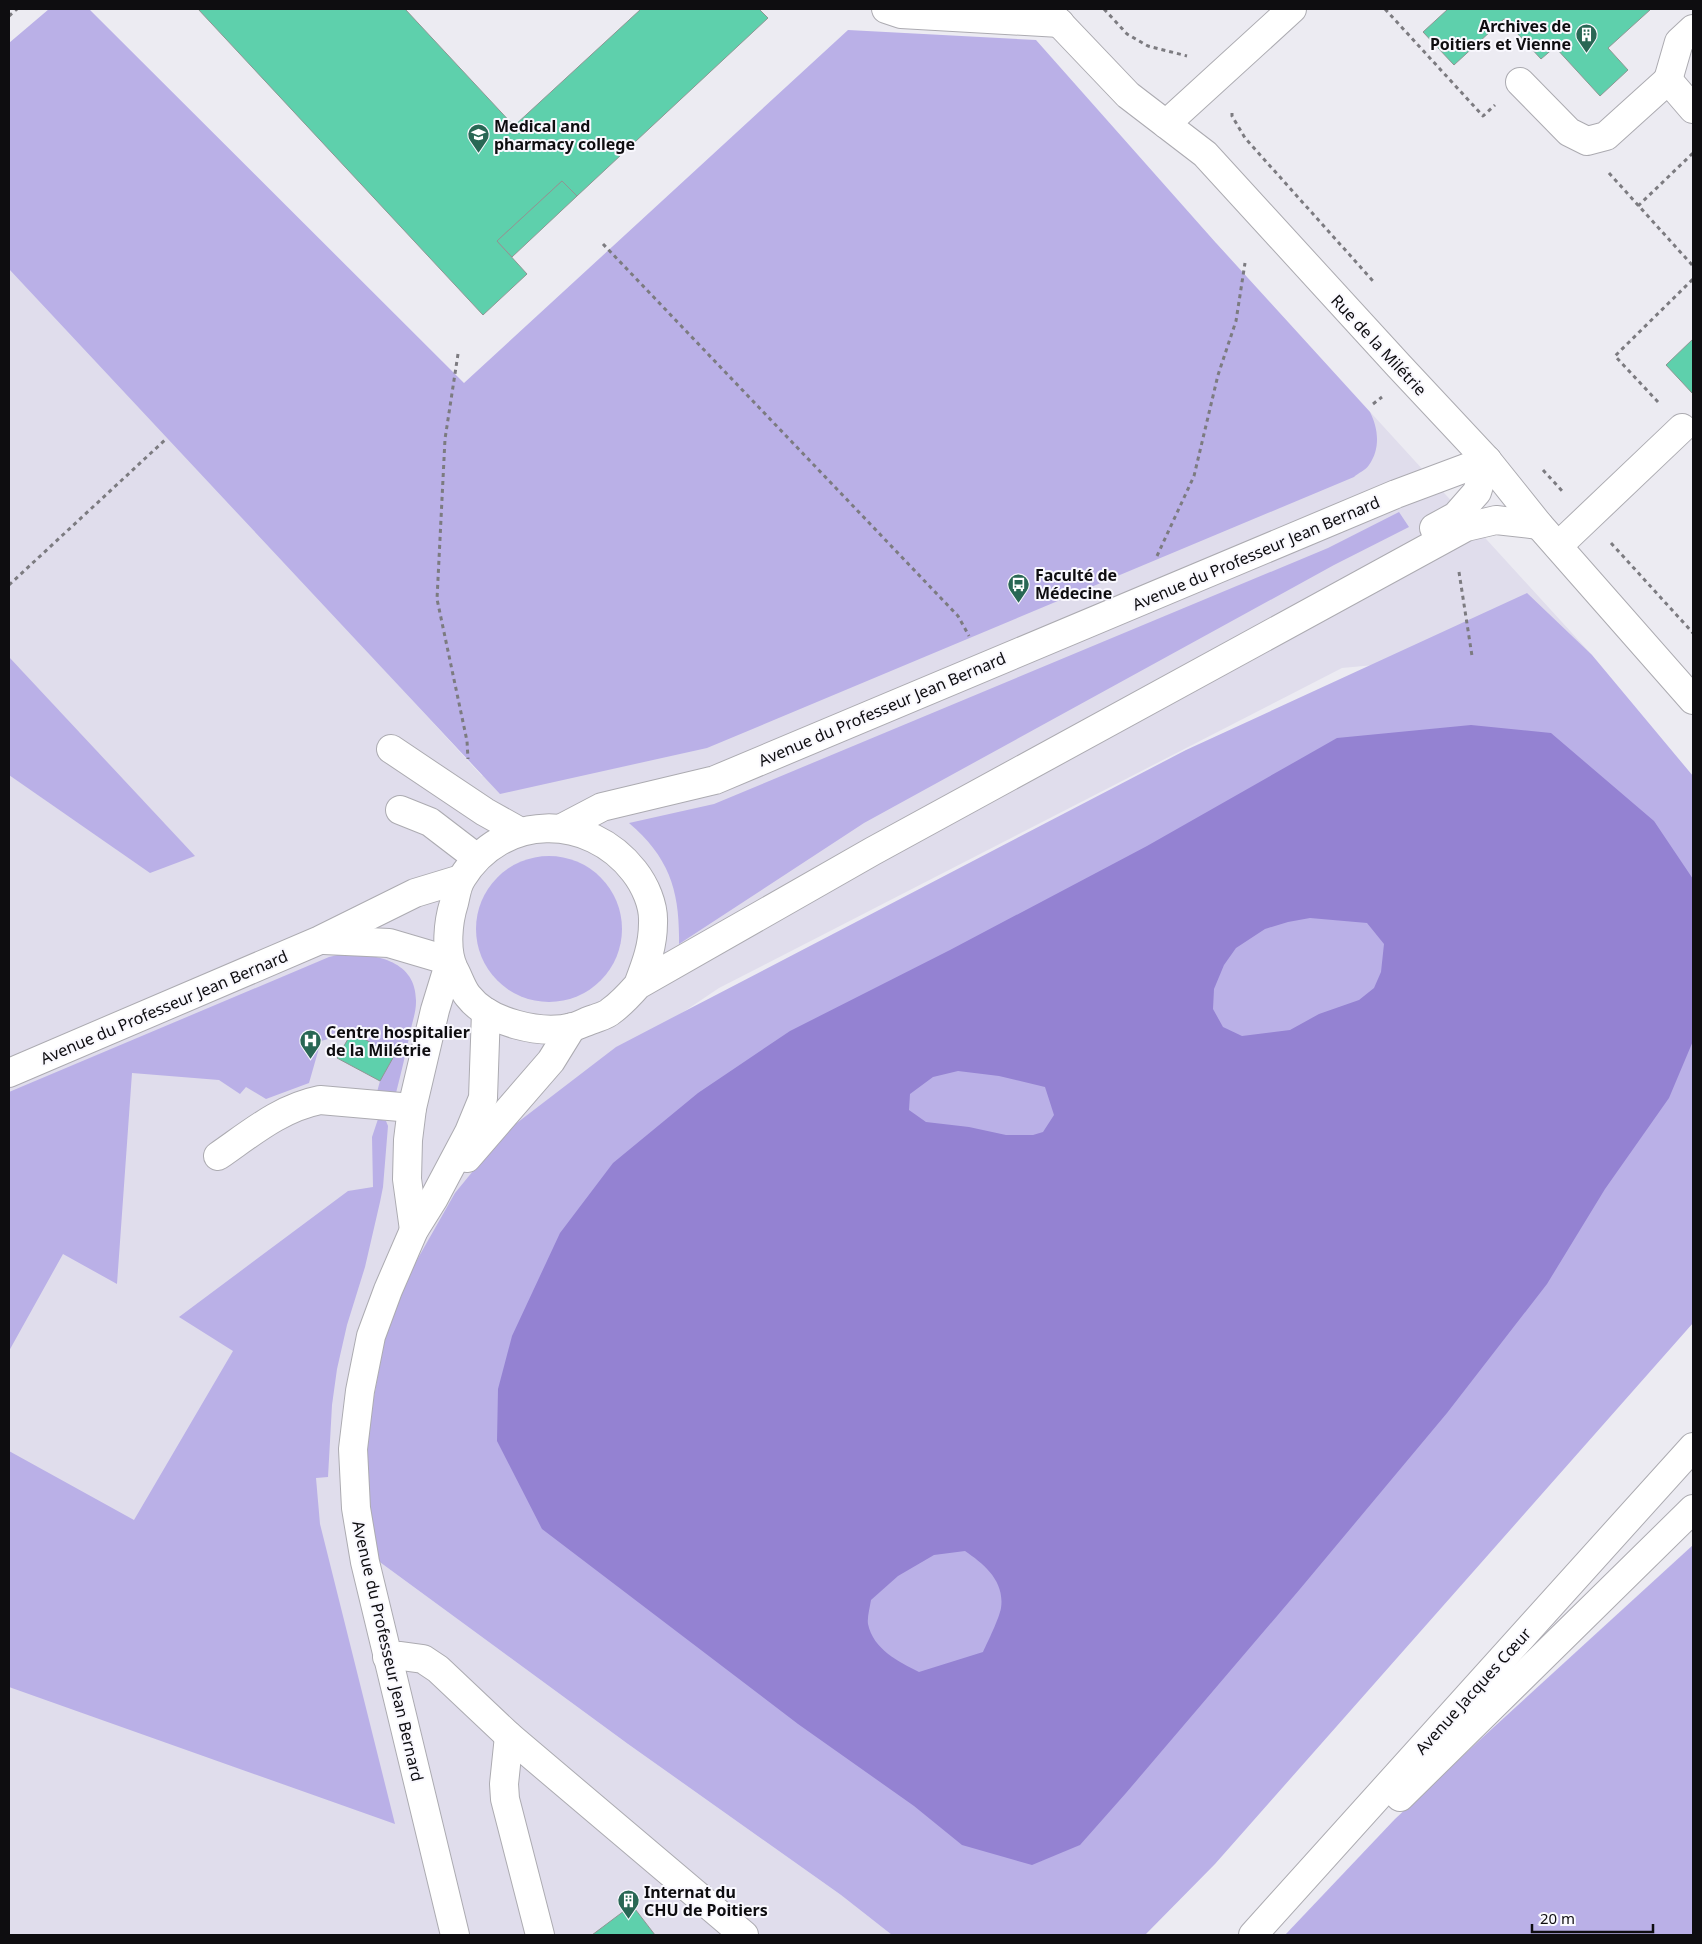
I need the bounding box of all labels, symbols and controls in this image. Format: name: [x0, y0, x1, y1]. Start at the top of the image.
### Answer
place label: Archives de Poitiers et Vienne: [1430, 15, 1571, 55]
building icon: Archives de Poitiers et Vienne: [1575, 23, 1599, 54]
place label: Medical and pharmacy college: [494, 115, 635, 155]
school or university icon: Medical and pharmacy college: [466, 123, 490, 154]
street label: Rue de la Milétrie: [1326, 290, 1432, 400]
street label: Avenue du Professeur Jean Bernard: [1129, 491, 1383, 615]
place label: Faculté de Médecine: [1035, 564, 1117, 604]
bus stop icon: Faculté de Médecine: [1007, 572, 1031, 603]
street label: Avenue du Professeur Jean Bernard: [755, 647, 1009, 771]
street label: Avenue du Professeur Jean Bernard: [37, 945, 291, 1069]
place label: Centre hospitalier de la Milétrie: [326, 1021, 470, 1061]
hospital icon: Centre hospitalier de la Milétrie: [298, 1029, 322, 1060]
street label: Avenue du Professeur Jean Bernard: [347, 1519, 429, 1783]
street label: Avenue Jacques Cœur: [1410, 1623, 1536, 1759]
place label: Internat du CHU de Poitiers: [644, 1881, 768, 1921]
building icon: Internat du CHU de Poitiers: [616, 1889, 640, 1920]
scale bar: [1532, 1902, 1653, 1934]
text: 20 m: [1540, 1908, 1575, 1928]

